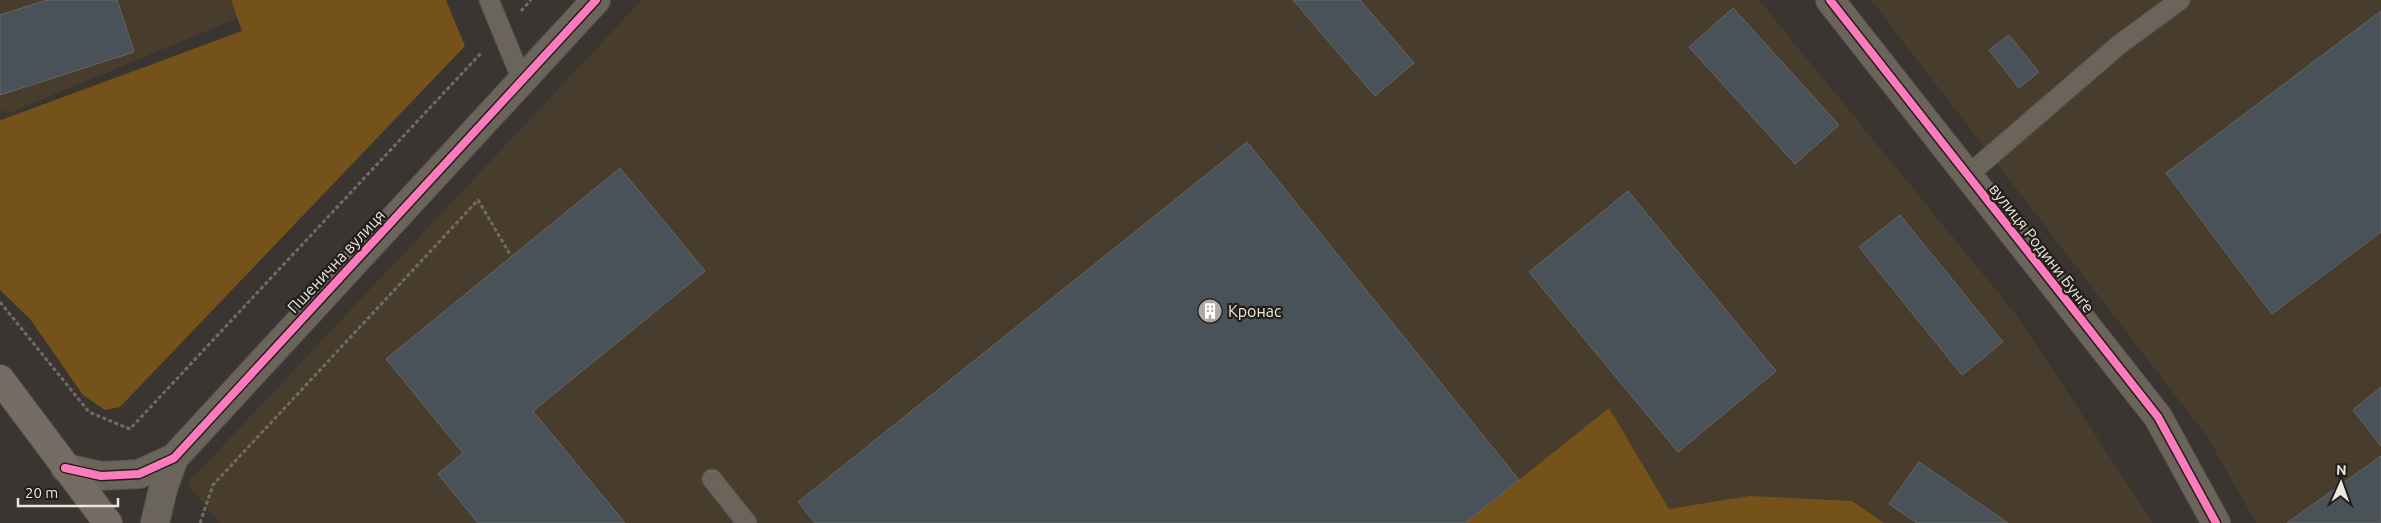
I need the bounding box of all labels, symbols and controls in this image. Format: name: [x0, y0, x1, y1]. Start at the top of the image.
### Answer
street label: вулиця Родини Бунґе: [1986, 180, 2098, 316]
street label: Пшенична вулиця: [284, 206, 388, 316]
building icon: Кронас: [1197, 298, 1223, 324]
place label: Кронас: [1228, 302, 1282, 320]
north arrow: [2316, 458, 2366, 508]
text: N: [2336, 462, 2347, 478]
scale bar: [18, 476, 118, 508]
text: 20 m: [25, 484, 58, 501]

